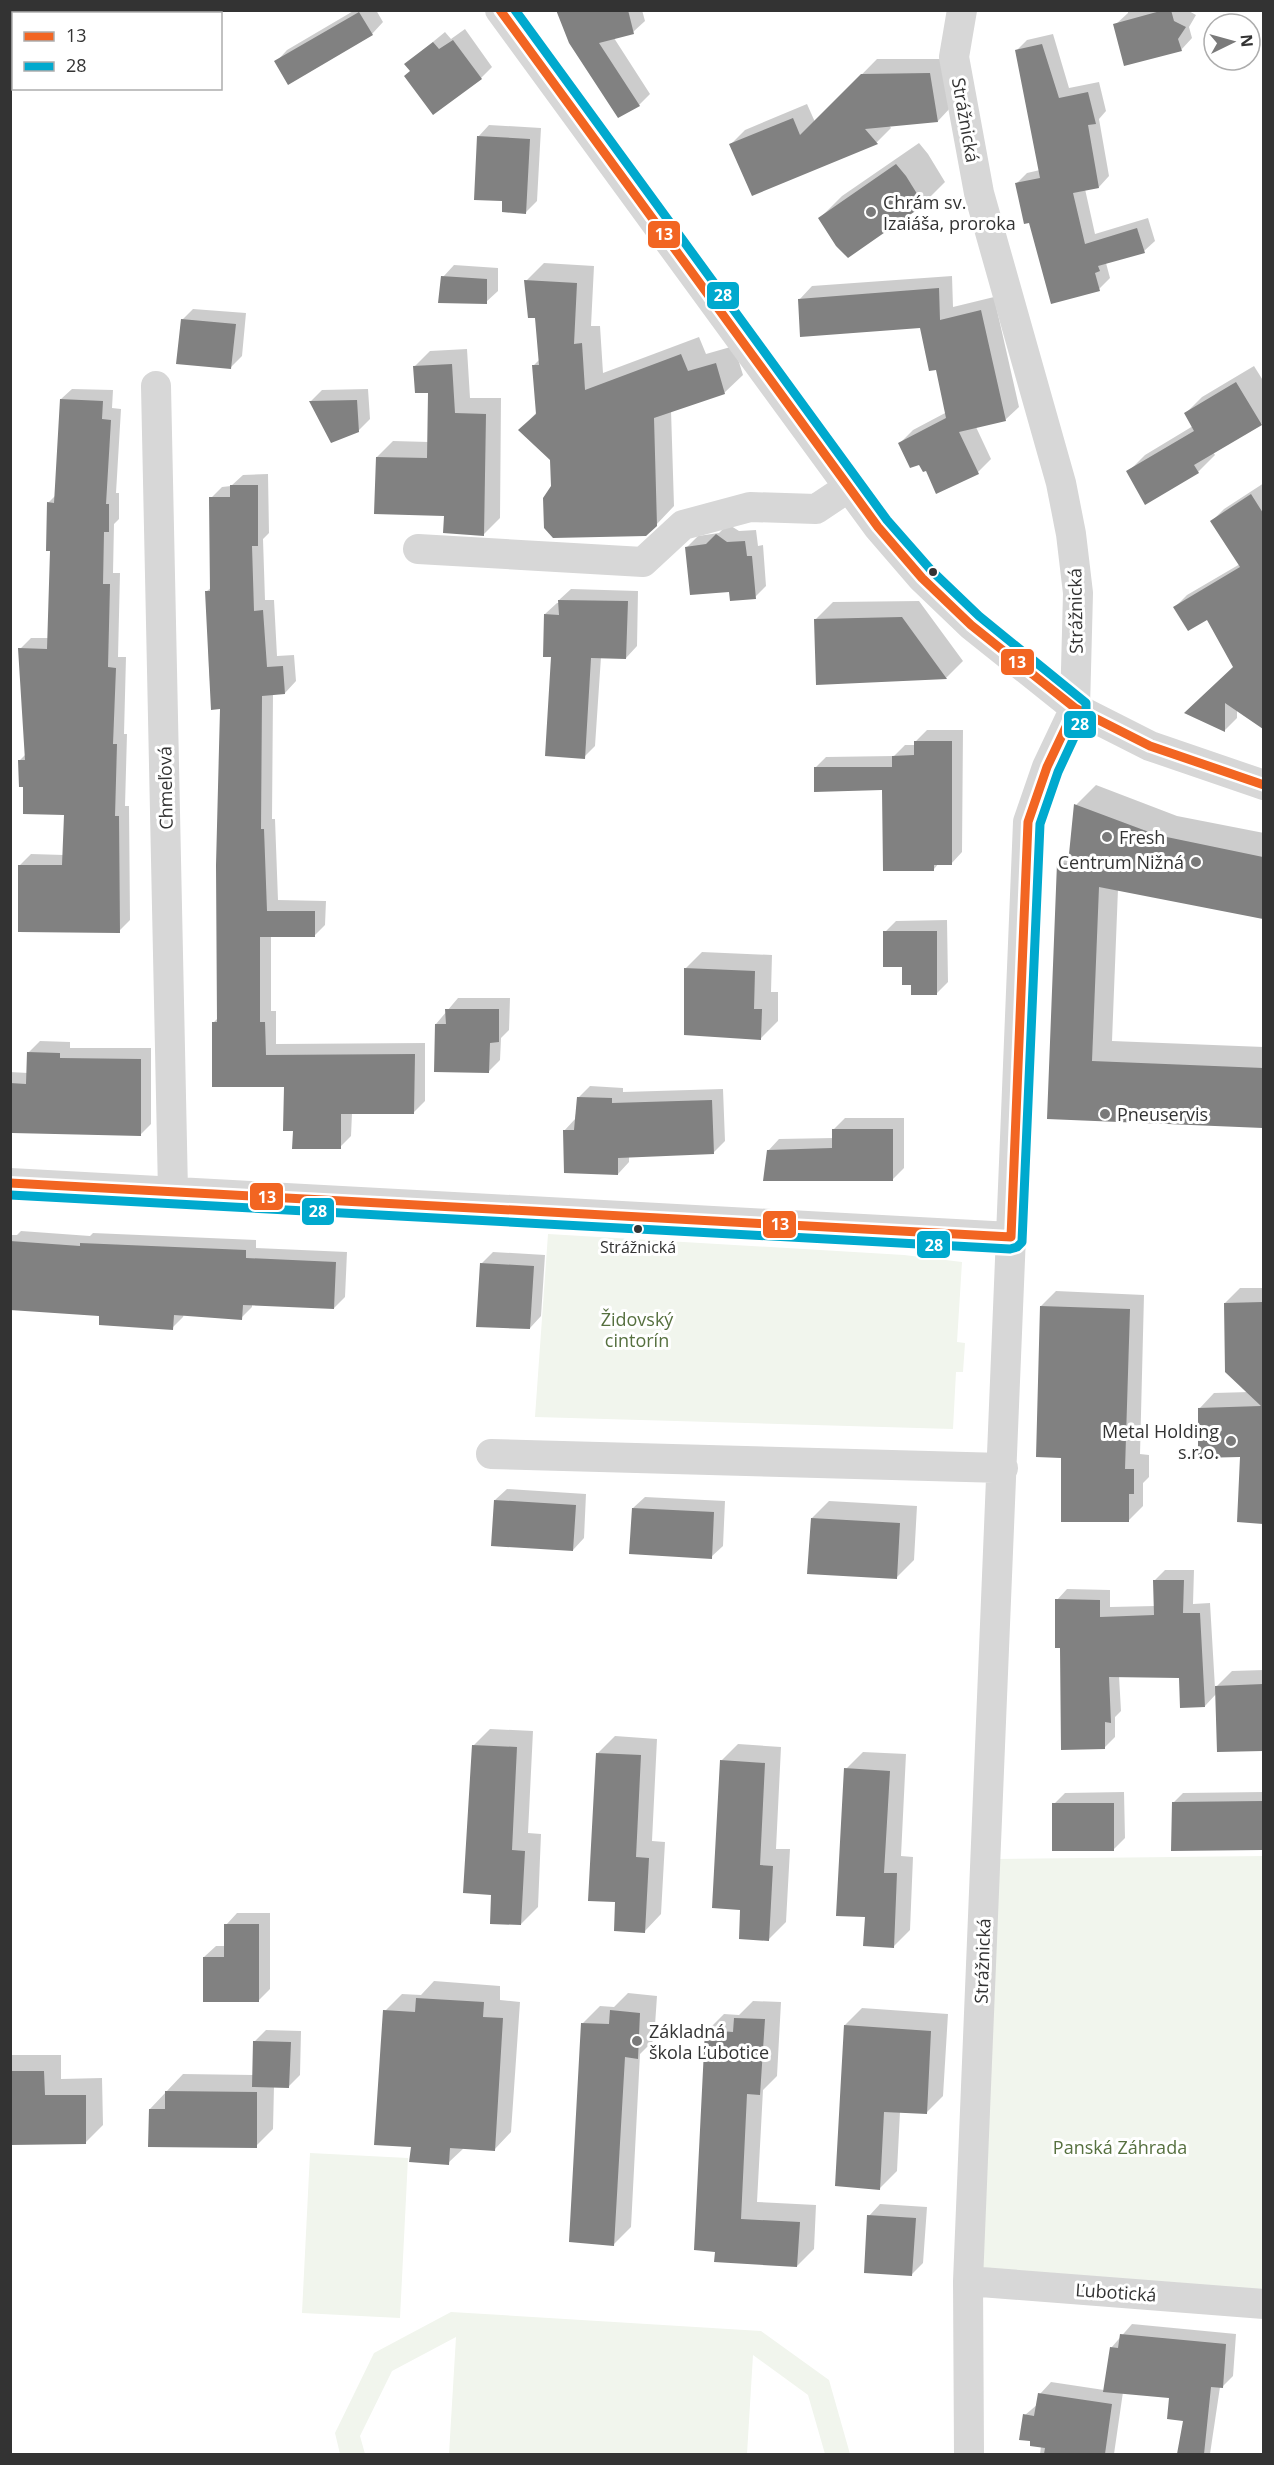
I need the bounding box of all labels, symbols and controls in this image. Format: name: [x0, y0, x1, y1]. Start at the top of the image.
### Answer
legend: [12, 12, 222, 90]
north arrow: [1202, 12, 1262, 72]
text: 13: [66, 23, 87, 47]
text: N: [1235, 33, 1258, 48]
text: 28: [66, 53, 87, 77]
street label: Strážnická: [947, 76, 985, 164]
place label: Chrám sv. Izaiáša, proroka: [883, 190, 1016, 235]
marker: Chrám sv. Izaiáša, proroka: [864, 205, 878, 219]
line badge: 13: [647, 220, 681, 249]
text: 13: [655, 223, 673, 245]
line badge: 28: [706, 281, 740, 310]
text: 28: [714, 284, 732, 306]
unlabelled marker: [927, 566, 939, 578]
street label: Strážnická: [1062, 568, 1088, 654]
line badge: 13: [1000, 648, 1035, 676]
text: 13: [1008, 651, 1026, 673]
line badge: 28: [1063, 710, 1097, 739]
text: 28: [1071, 713, 1089, 735]
street label: Chmeľová: [152, 746, 178, 830]
place label: Fresh: [1119, 825, 1165, 849]
marker: Fresh: [1100, 830, 1114, 844]
place label: Centrum Nižná: [1058, 850, 1184, 874]
marker: Centrum Nižná: [1189, 855, 1203, 869]
place label: Pneuservis: [1117, 1102, 1208, 1126]
marker: Pneuservis: [1098, 1107, 1112, 1121]
line badge: 13: [249, 1182, 284, 1211]
text: 13: [258, 1186, 276, 1208]
line badge: 28: [301, 1197, 335, 1226]
text: 28: [309, 1200, 327, 1222]
line badge: 13: [762, 1210, 797, 1239]
text: 13: [771, 1213, 789, 1235]
marker: Strážnická: [632, 1223, 644, 1235]
line badge: 28: [916, 1230, 951, 1259]
text: 28: [925, 1234, 943, 1256]
place label: Strážnická: [600, 1236, 676, 1258]
park label: Židovský cintorín: [601, 1307, 674, 1352]
place label: Metal Holding s.r.o.: [1102, 1419, 1219, 1464]
marker: Metal Holding s.r.o.: [1224, 1434, 1238, 1448]
street label: Strážnická: [969, 1918, 995, 2004]
place label: Základná škola Ľubotice: [649, 2019, 769, 2064]
marker: Základná škola Ľubotice: [630, 2034, 644, 2048]
park label: Panská Záhrada: [1053, 2135, 1187, 2159]
street label: Ľubotická: [1075, 2277, 1157, 2307]

